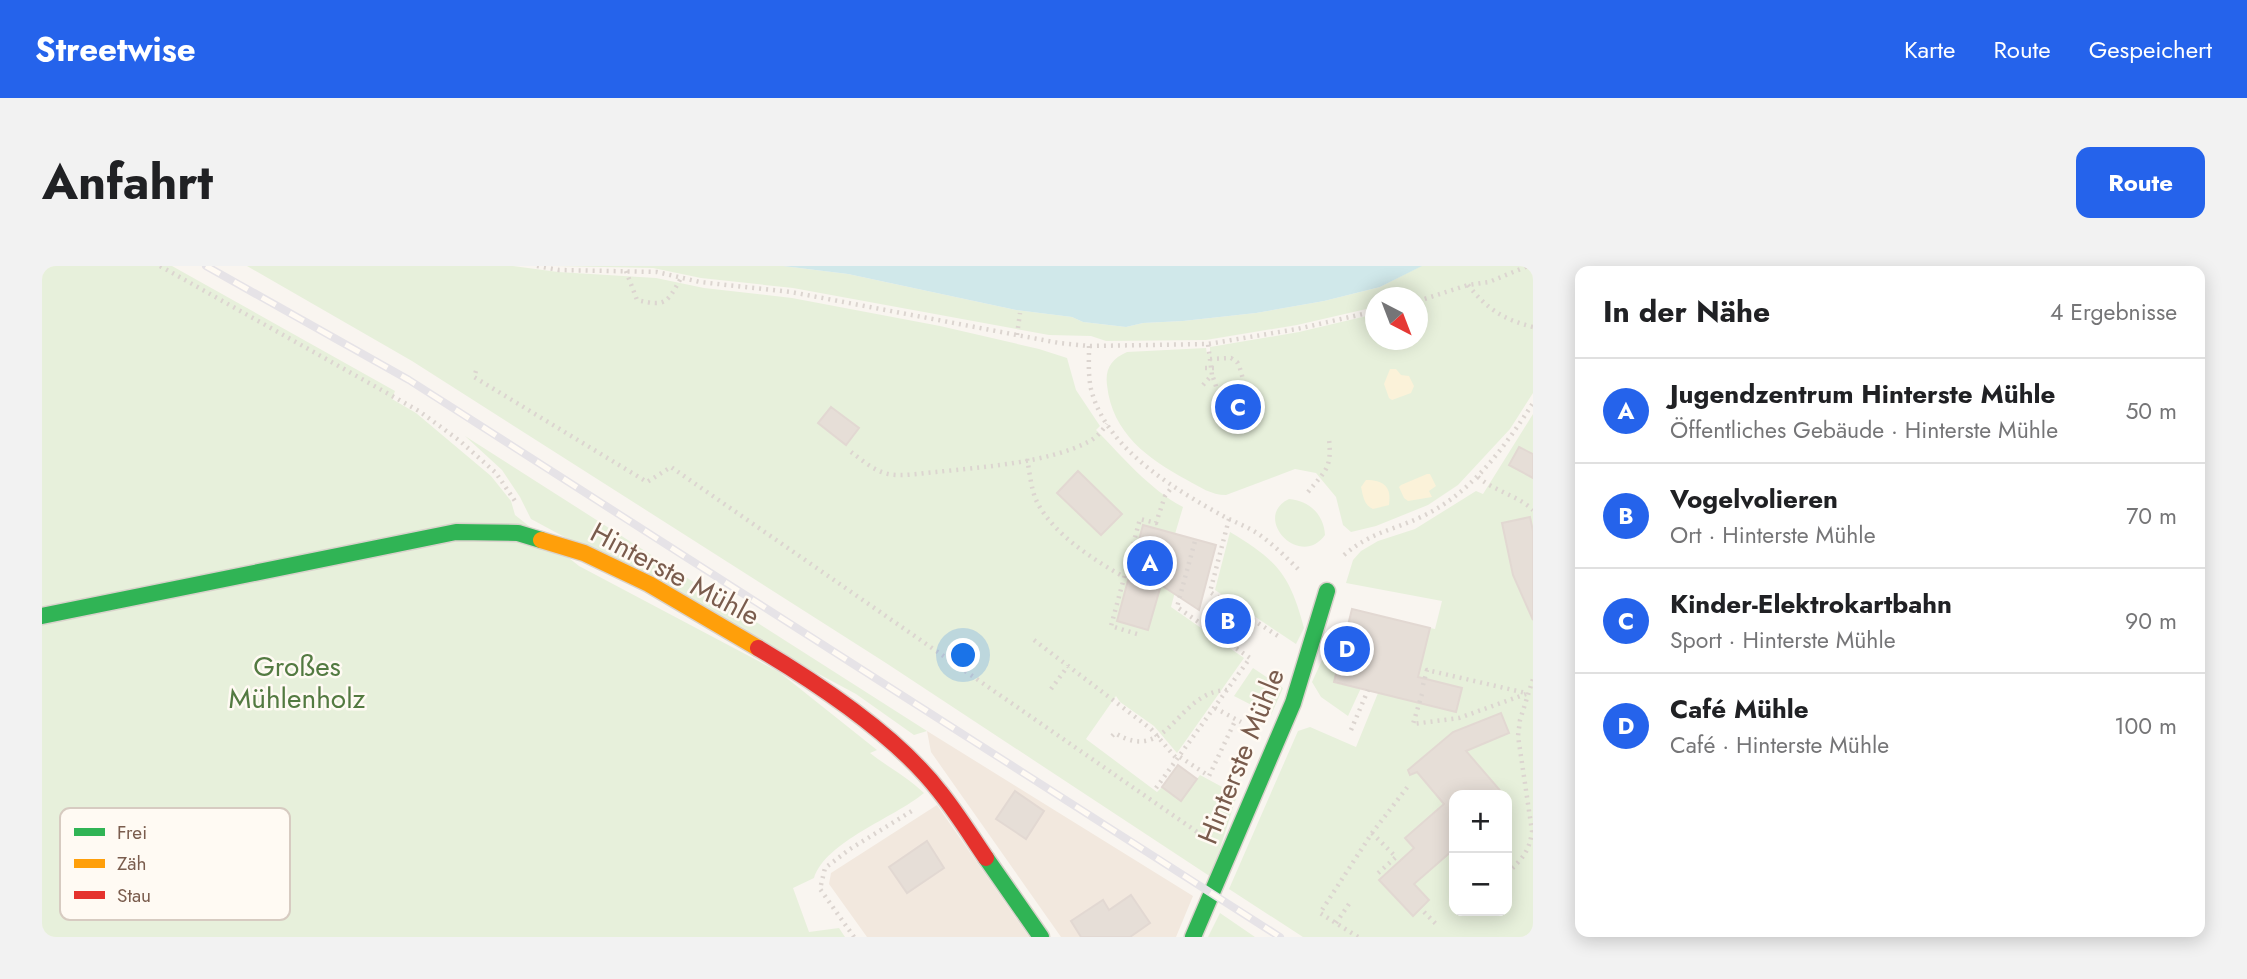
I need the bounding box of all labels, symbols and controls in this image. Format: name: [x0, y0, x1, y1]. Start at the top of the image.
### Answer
text: Streetwise: [35, 26, 196, 73]
text: Karte: [1904, 32, 1955, 67]
text: Route: [1993, 32, 2051, 67]
text: Gespeichert: [2089, 32, 2212, 67]
text: Anfahrt: [42, 147, 213, 217]
button: Route: [2076, 147, 2205, 218]
north arrow: [1365, 287, 1428, 350]
text: In der Nähe: [1603, 290, 1770, 333]
text: 4 Ergebnisse: [2050, 295, 2177, 329]
text: Jugendzentrum Hinterste Mühle: [1670, 375, 2055, 413]
pin: C: [1215, 381, 1261, 433]
text: A: [1618, 394, 1634, 428]
text: 50 m: [2125, 394, 2177, 428]
text: Öffentliches Gebäude · Hinterste Mühle: [1670, 413, 2058, 447]
text: Vogelvolieren: [1670, 480, 1838, 518]
text: B: [1618, 499, 1634, 533]
text: 70 m: [2126, 499, 2177, 533]
street label: Hinterste Mühle: [583, 512, 767, 636]
text: Ort · Hinterste Mühle: [1670, 518, 1875, 552]
pin: A: [1127, 537, 1173, 589]
text: Kinder-Elektrokartbahn: [1670, 585, 1952, 623]
pin: B: [1205, 595, 1251, 647]
text: C: [1618, 604, 1634, 638]
text: 90 m: [2125, 604, 2177, 638]
pin: D: [1324, 623, 1370, 675]
text: Sport · Hinterste Mühle: [1670, 623, 1896, 657]
your location: [946, 638, 980, 672]
park label: Großes Mühlenholz: [229, 646, 366, 719]
street label: Hinterste Mühle: [1187, 662, 1295, 850]
text: Café Mühle: [1670, 690, 1809, 728]
text: D: [1618, 709, 1634, 743]
text: 100 m: [2114, 709, 2177, 743]
text: Café · Hinterste Mühle: [1670, 728, 1889, 762]
map controls: [1449, 790, 1512, 916]
button: +: [1449, 790, 1512, 853]
legend: [60, 808, 290, 920]
text: Frei: [117, 819, 147, 846]
text: Zäh: [117, 850, 147, 877]
button: −: [1449, 853, 1512, 916]
text: Stau: [117, 882, 151, 909]

